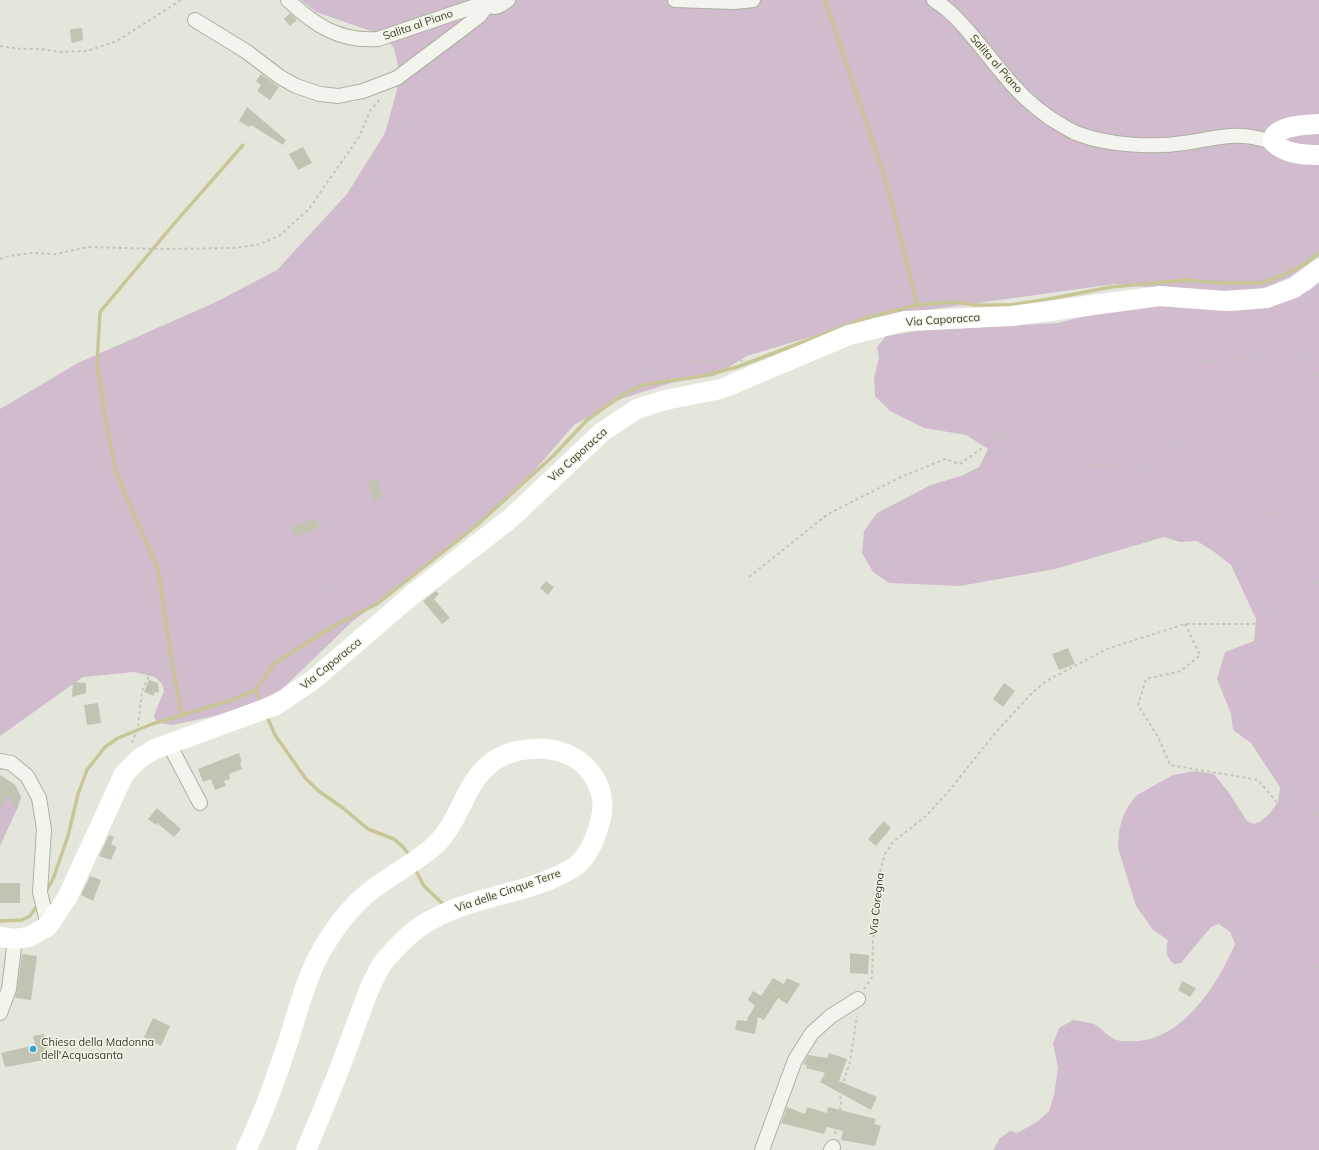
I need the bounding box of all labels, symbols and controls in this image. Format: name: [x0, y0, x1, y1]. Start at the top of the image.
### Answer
street label: Salita al Piano: [381, 7, 455, 43]
street label: Salita al Piano: [967, 32, 1025, 96]
street label: Via Caporacca: [905, 311, 981, 329]
street label: Via Caporacca: [546, 425, 610, 485]
street label: Via Caporacca: [298, 635, 364, 693]
street label: Via delle Cinque Terre: [454, 867, 562, 915]
street label: Via Coregna: [867, 872, 887, 936]
place label: Chiesa della Madonna dell'Acquasanta: [41, 1036, 154, 1062]
marker: Chiesa della Madonna dell'Acquasanta: [28, 1044, 38, 1054]

